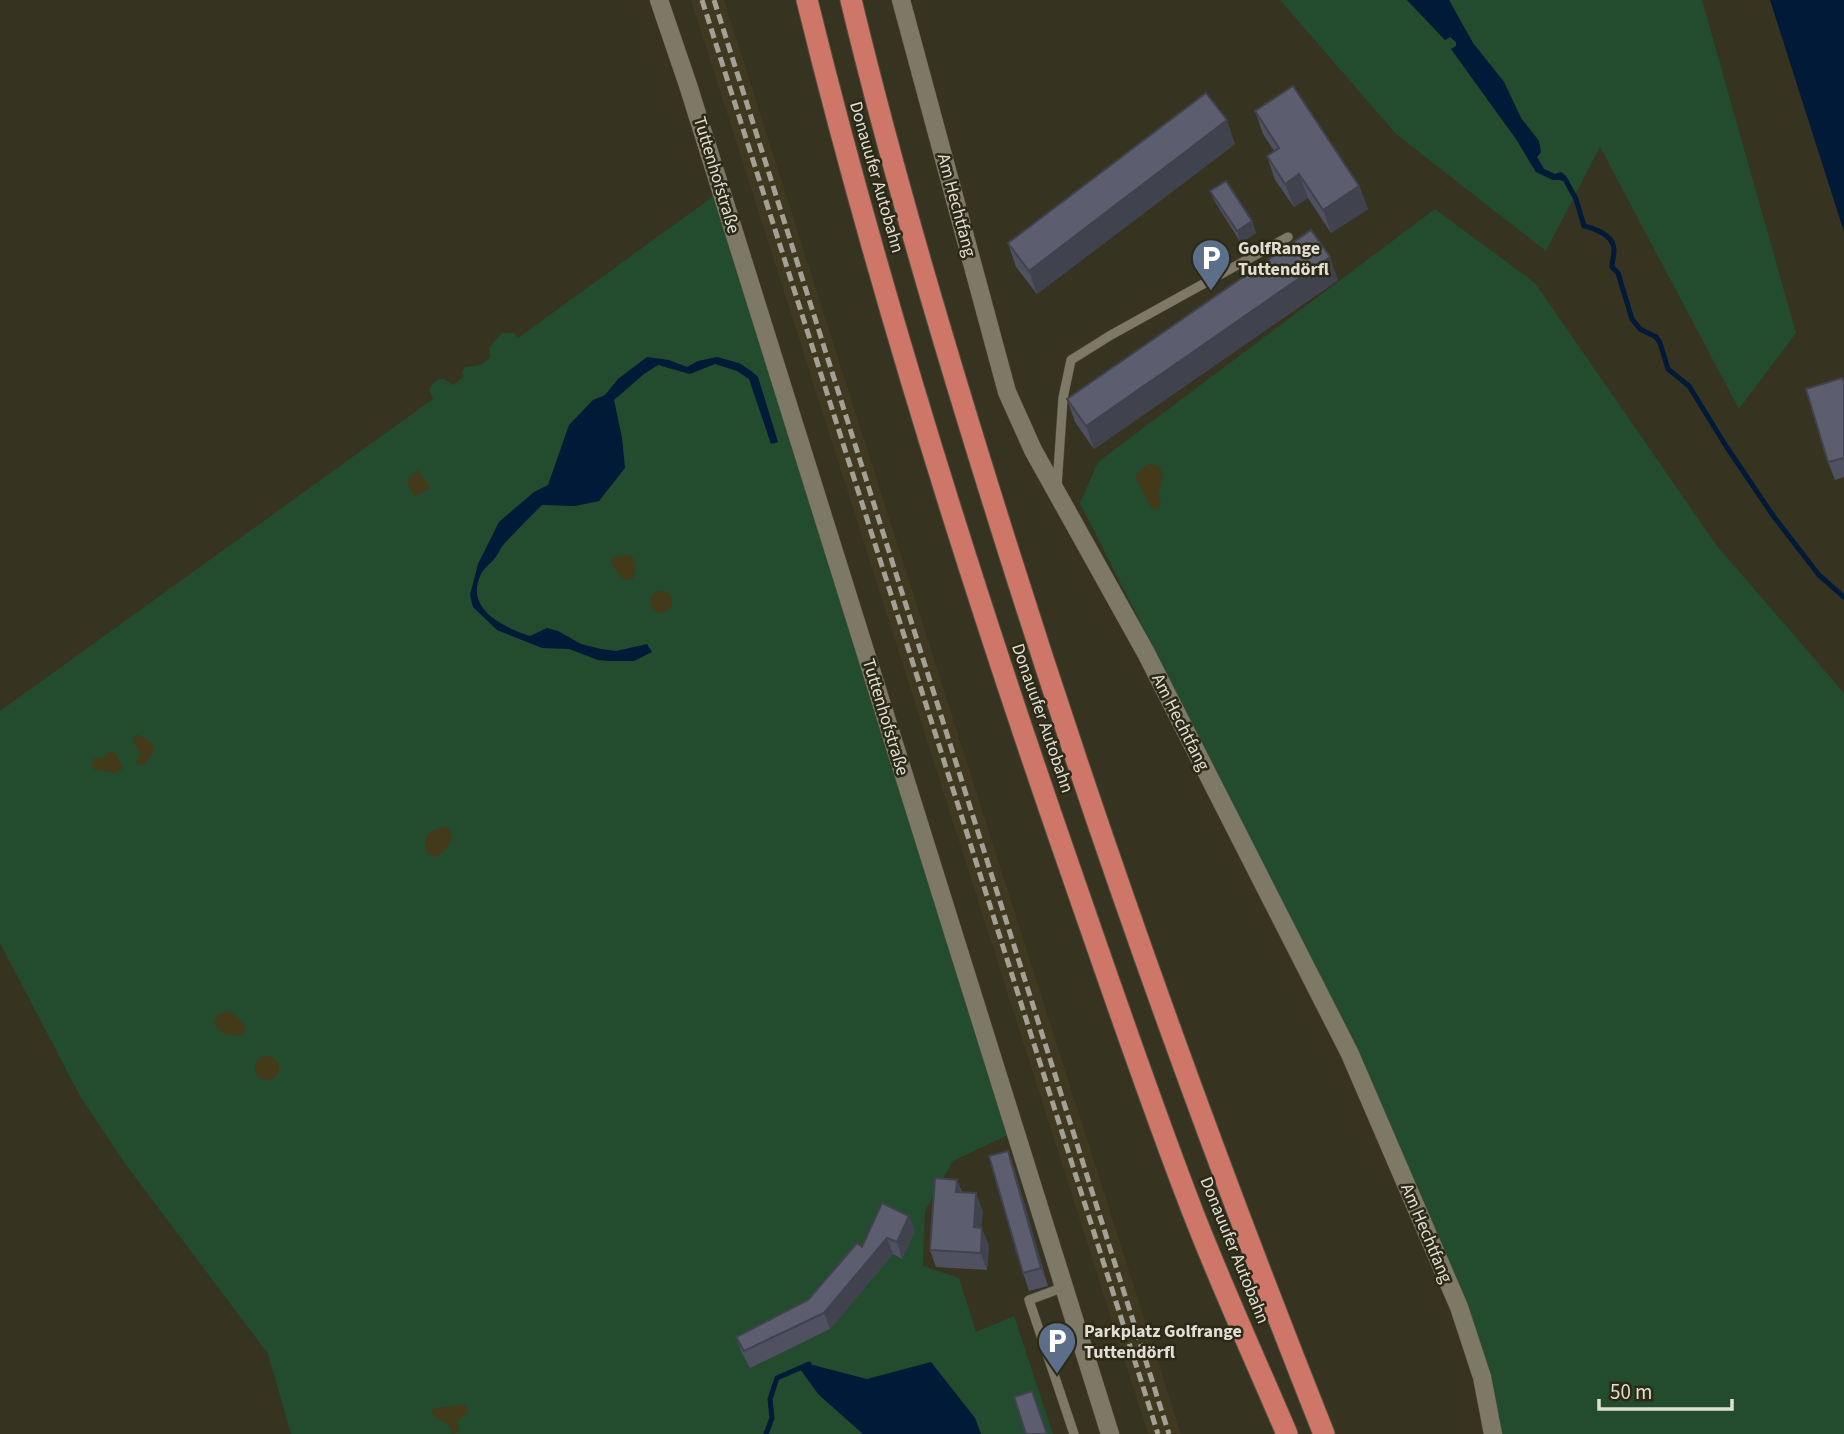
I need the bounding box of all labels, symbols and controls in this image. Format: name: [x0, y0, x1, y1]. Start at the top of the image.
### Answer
street label: Donauufer Autobahn: [843, 98, 910, 256]
street label: Tuttenhofstraße: [687, 114, 746, 237]
street label: Am Hechtfang: [931, 151, 982, 259]
place label: GolfRange Tuttendörfl: [1238, 236, 1329, 282]
parking icon: GolfRange Tuttendörfl: [1190, 237, 1232, 292]
street label: Donauufer Autobahn: [1005, 640, 1080, 796]
street label: Tuttenhofstraße: [856, 656, 915, 779]
street label: Am Hechtfang: [1145, 669, 1216, 775]
street label: Donauufer Autobahn: [1194, 1173, 1275, 1327]
street label: Am Hechtfang: [1394, 1180, 1459, 1287]
place label: Parkplatz Golfrange Tuttendörfl: [1084, 1319, 1242, 1365]
parking icon: Parkplatz Golfrange Tuttendörfl: [1036, 1320, 1078, 1375]
scale bar: [1599, 1368, 1732, 1412]
text: 50 m: [1610, 1377, 1652, 1407]

